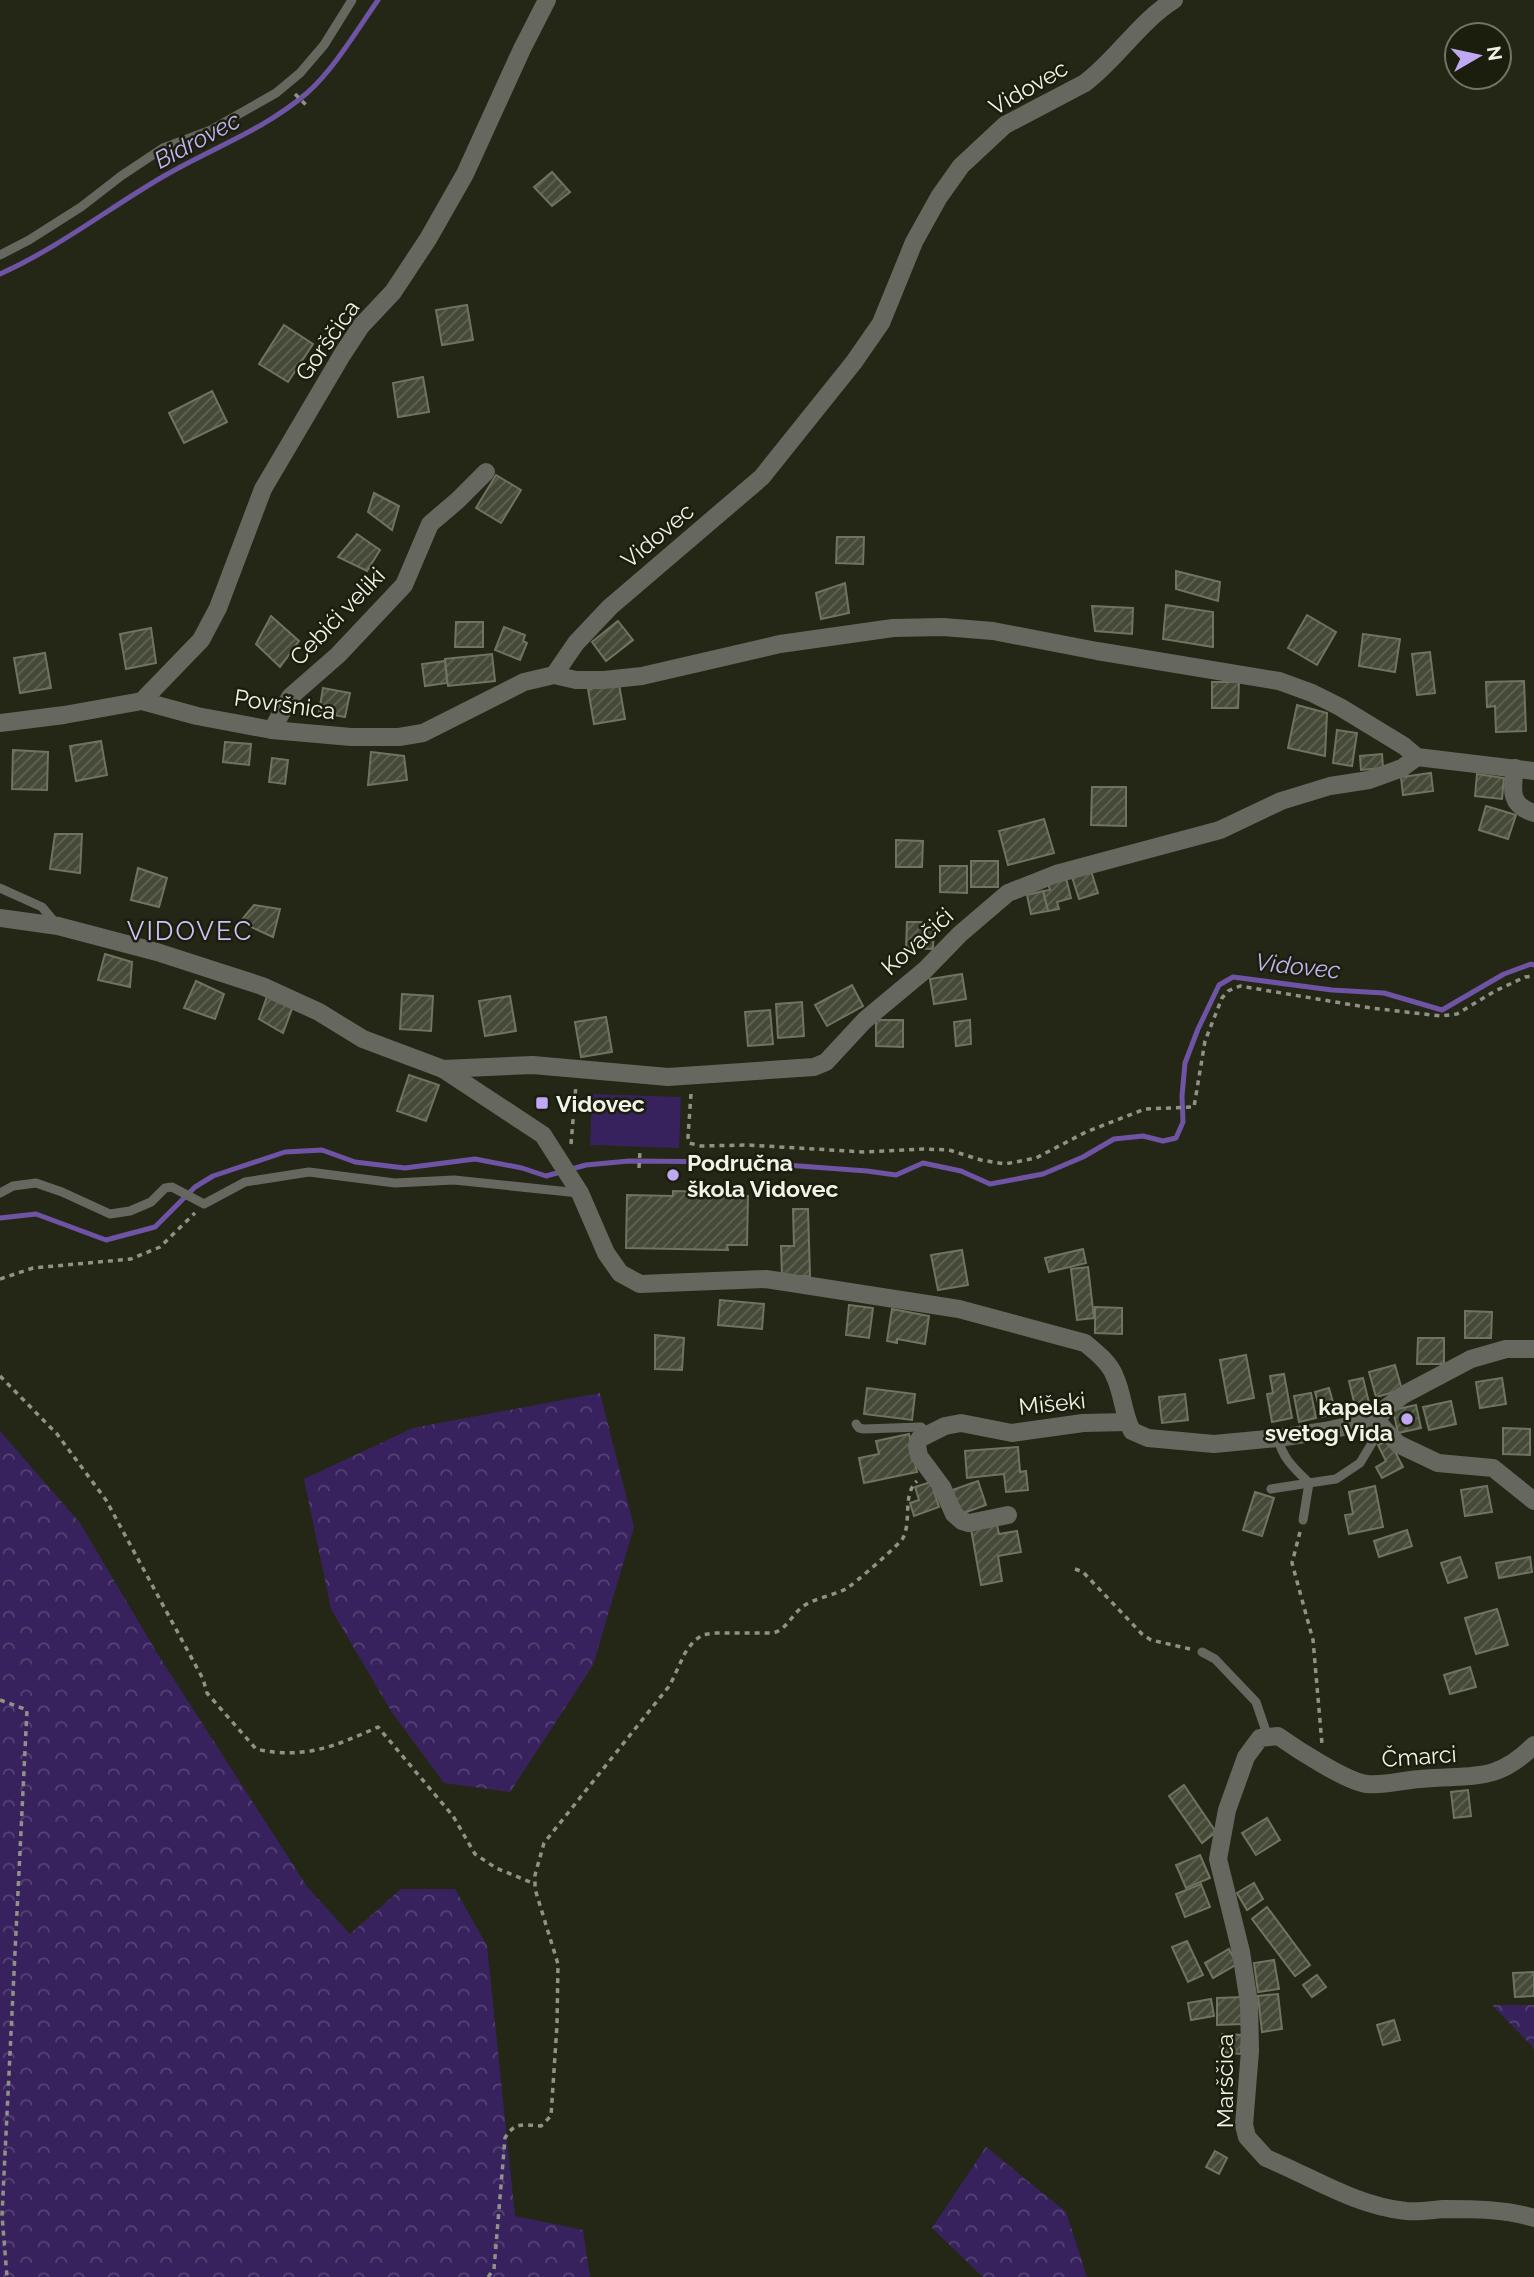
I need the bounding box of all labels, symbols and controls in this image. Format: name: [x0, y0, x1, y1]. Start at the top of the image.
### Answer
north arrow: [1443, 21, 1513, 91]
text: N: [1483, 44, 1507, 62]
street label: Vidovec: [984, 54, 1072, 120]
water label: Bidrovec: [149, 105, 245, 175]
street label: Gorščica: [290, 295, 364, 385]
street label: Vidovec: [615, 497, 699, 573]
street label: Cebići veliki: [284, 562, 390, 670]
street label: Površnica: [232, 684, 338, 724]
street label: Kovačići: [876, 902, 958, 980]
district label: VIDOVEC: [127, 916, 253, 946]
water label: Vidovec: [1254, 947, 1342, 985]
place label: Vidovec: [556, 1090, 645, 1117]
marker: Vidovec: [534, 1095, 550, 1111]
place label: Područna škola Vidovec: [687, 1149, 839, 1202]
marker: Područna škola Vidovec: [665, 1167, 681, 1183]
street label: Mišeki: [1017, 1386, 1087, 1420]
place label: kapela svetog Vida: [1265, 1393, 1393, 1446]
marker: kapela svetog Vida: [1399, 1411, 1415, 1427]
street label: Čmarci: [1381, 1740, 1457, 1772]
street label: Marščica: [1211, 2034, 1238, 2128]

